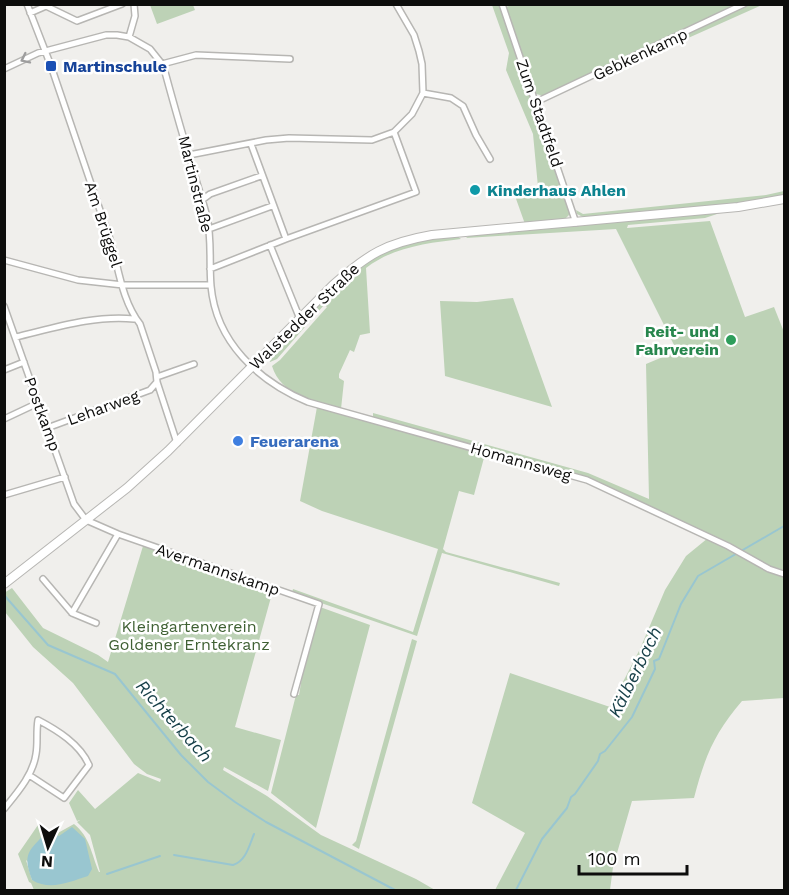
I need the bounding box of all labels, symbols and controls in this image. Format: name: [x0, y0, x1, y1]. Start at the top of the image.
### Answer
street label: Gebkenkamp: [590, 24, 690, 85]
one-way arrow: [20, 52, 31, 63]
place label: Martinschule: [63, 57, 167, 76]
street label: Zum Stadtfeld: [512, 57, 567, 170]
marker: Martinschule: [44, 59, 58, 73]
street label: Martinstraße: [174, 134, 217, 235]
street label: Am Brüggel: [81, 179, 126, 270]
place label: Kinderhaus Ahlen: [487, 181, 626, 200]
marker: Kinderhaus Ahlen: [468, 183, 482, 197]
street label: Walstedder Straße: [245, 259, 363, 374]
place label: Reit- und Fahrverein: [635, 322, 719, 359]
marker: Reit- und Fahrverein: [724, 333, 738, 347]
street label: Postkamp: [20, 374, 65, 454]
street label: Leharweg: [65, 386, 142, 429]
place label: Feuerarena: [250, 432, 339, 451]
marker: Feuerarena: [231, 434, 245, 448]
street label: Homannsweg: [468, 438, 574, 485]
street label: Avermannskamp: [153, 539, 282, 600]
park label: Kleingartenverein Goldener Erntekranz: [108, 617, 270, 654]
water label: Kälberbach: [604, 623, 666, 721]
water label: Richterbach: [132, 675, 217, 766]
north arrow: [18, 817, 78, 877]
scale bar: [579, 838, 687, 876]
text: 100 m: [588, 848, 641, 869]
text: N: [40, 852, 54, 871]

